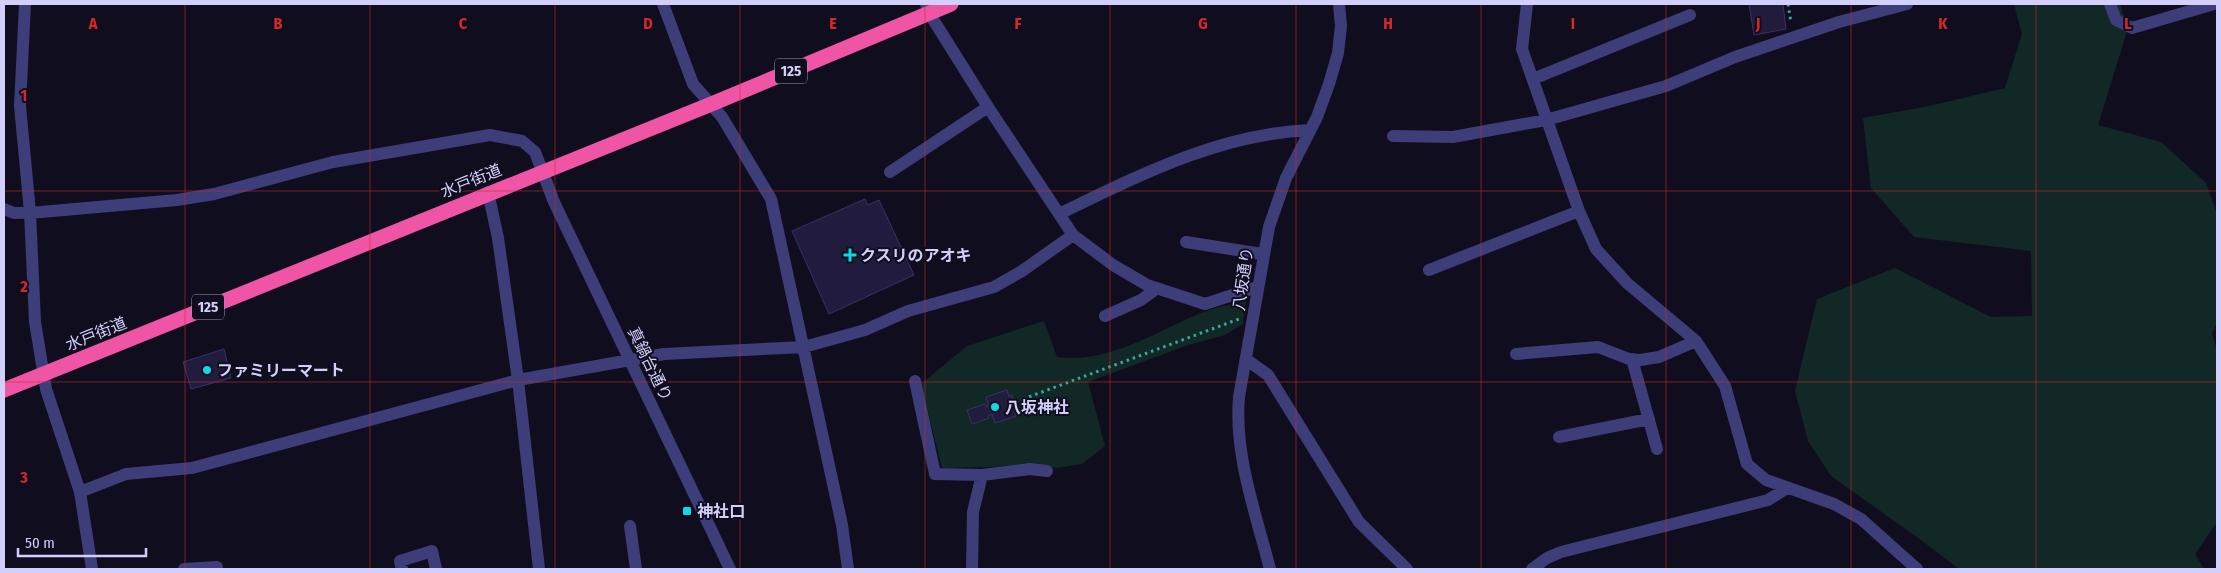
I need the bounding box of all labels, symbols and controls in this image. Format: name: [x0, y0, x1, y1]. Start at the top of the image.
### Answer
text: A: [88, 14, 98, 33]
text: B: [274, 14, 283, 33]
text: C: [459, 14, 468, 33]
text: D: [643, 14, 653, 33]
text: E: [829, 14, 837, 33]
text: F: [1014, 14, 1022, 33]
text: G: [1198, 14, 1208, 33]
text: H: [1383, 14, 1393, 33]
text: I: [1571, 14, 1575, 33]
text: J: [1755, 14, 1760, 33]
text: K: [1938, 14, 1948, 33]
text: L: [2124, 14, 2132, 33]
road number: 125: [775, 58, 807, 84]
text: 1: [21, 86, 27, 105]
street label: 水戸街道: [438, 160, 504, 202]
place label: クスリのアオキ: [860, 246, 972, 265]
street label: 八坂通り: [1229, 246, 1257, 312]
marker: クスリのアオキ: [844, 249, 856, 261]
text: 2: [19, 277, 28, 296]
road number: 125: [192, 294, 224, 320]
street label: 水戸街道: [63, 313, 129, 355]
street label: 真鍋台通り: [624, 324, 676, 404]
place label: ファミリーマート: [217, 361, 345, 380]
marker: ファミリーマート: [201, 364, 213, 376]
place label: 八坂神社: [1005, 398, 1069, 417]
marker: 八坂神社: [989, 401, 1001, 413]
text: 3: [19, 468, 28, 487]
place label: 神社口: [697, 502, 745, 521]
marker: 神社口: [681, 505, 693, 517]
scale bar: [18, 526, 145, 558]
text: 50 m: [25, 534, 55, 552]

